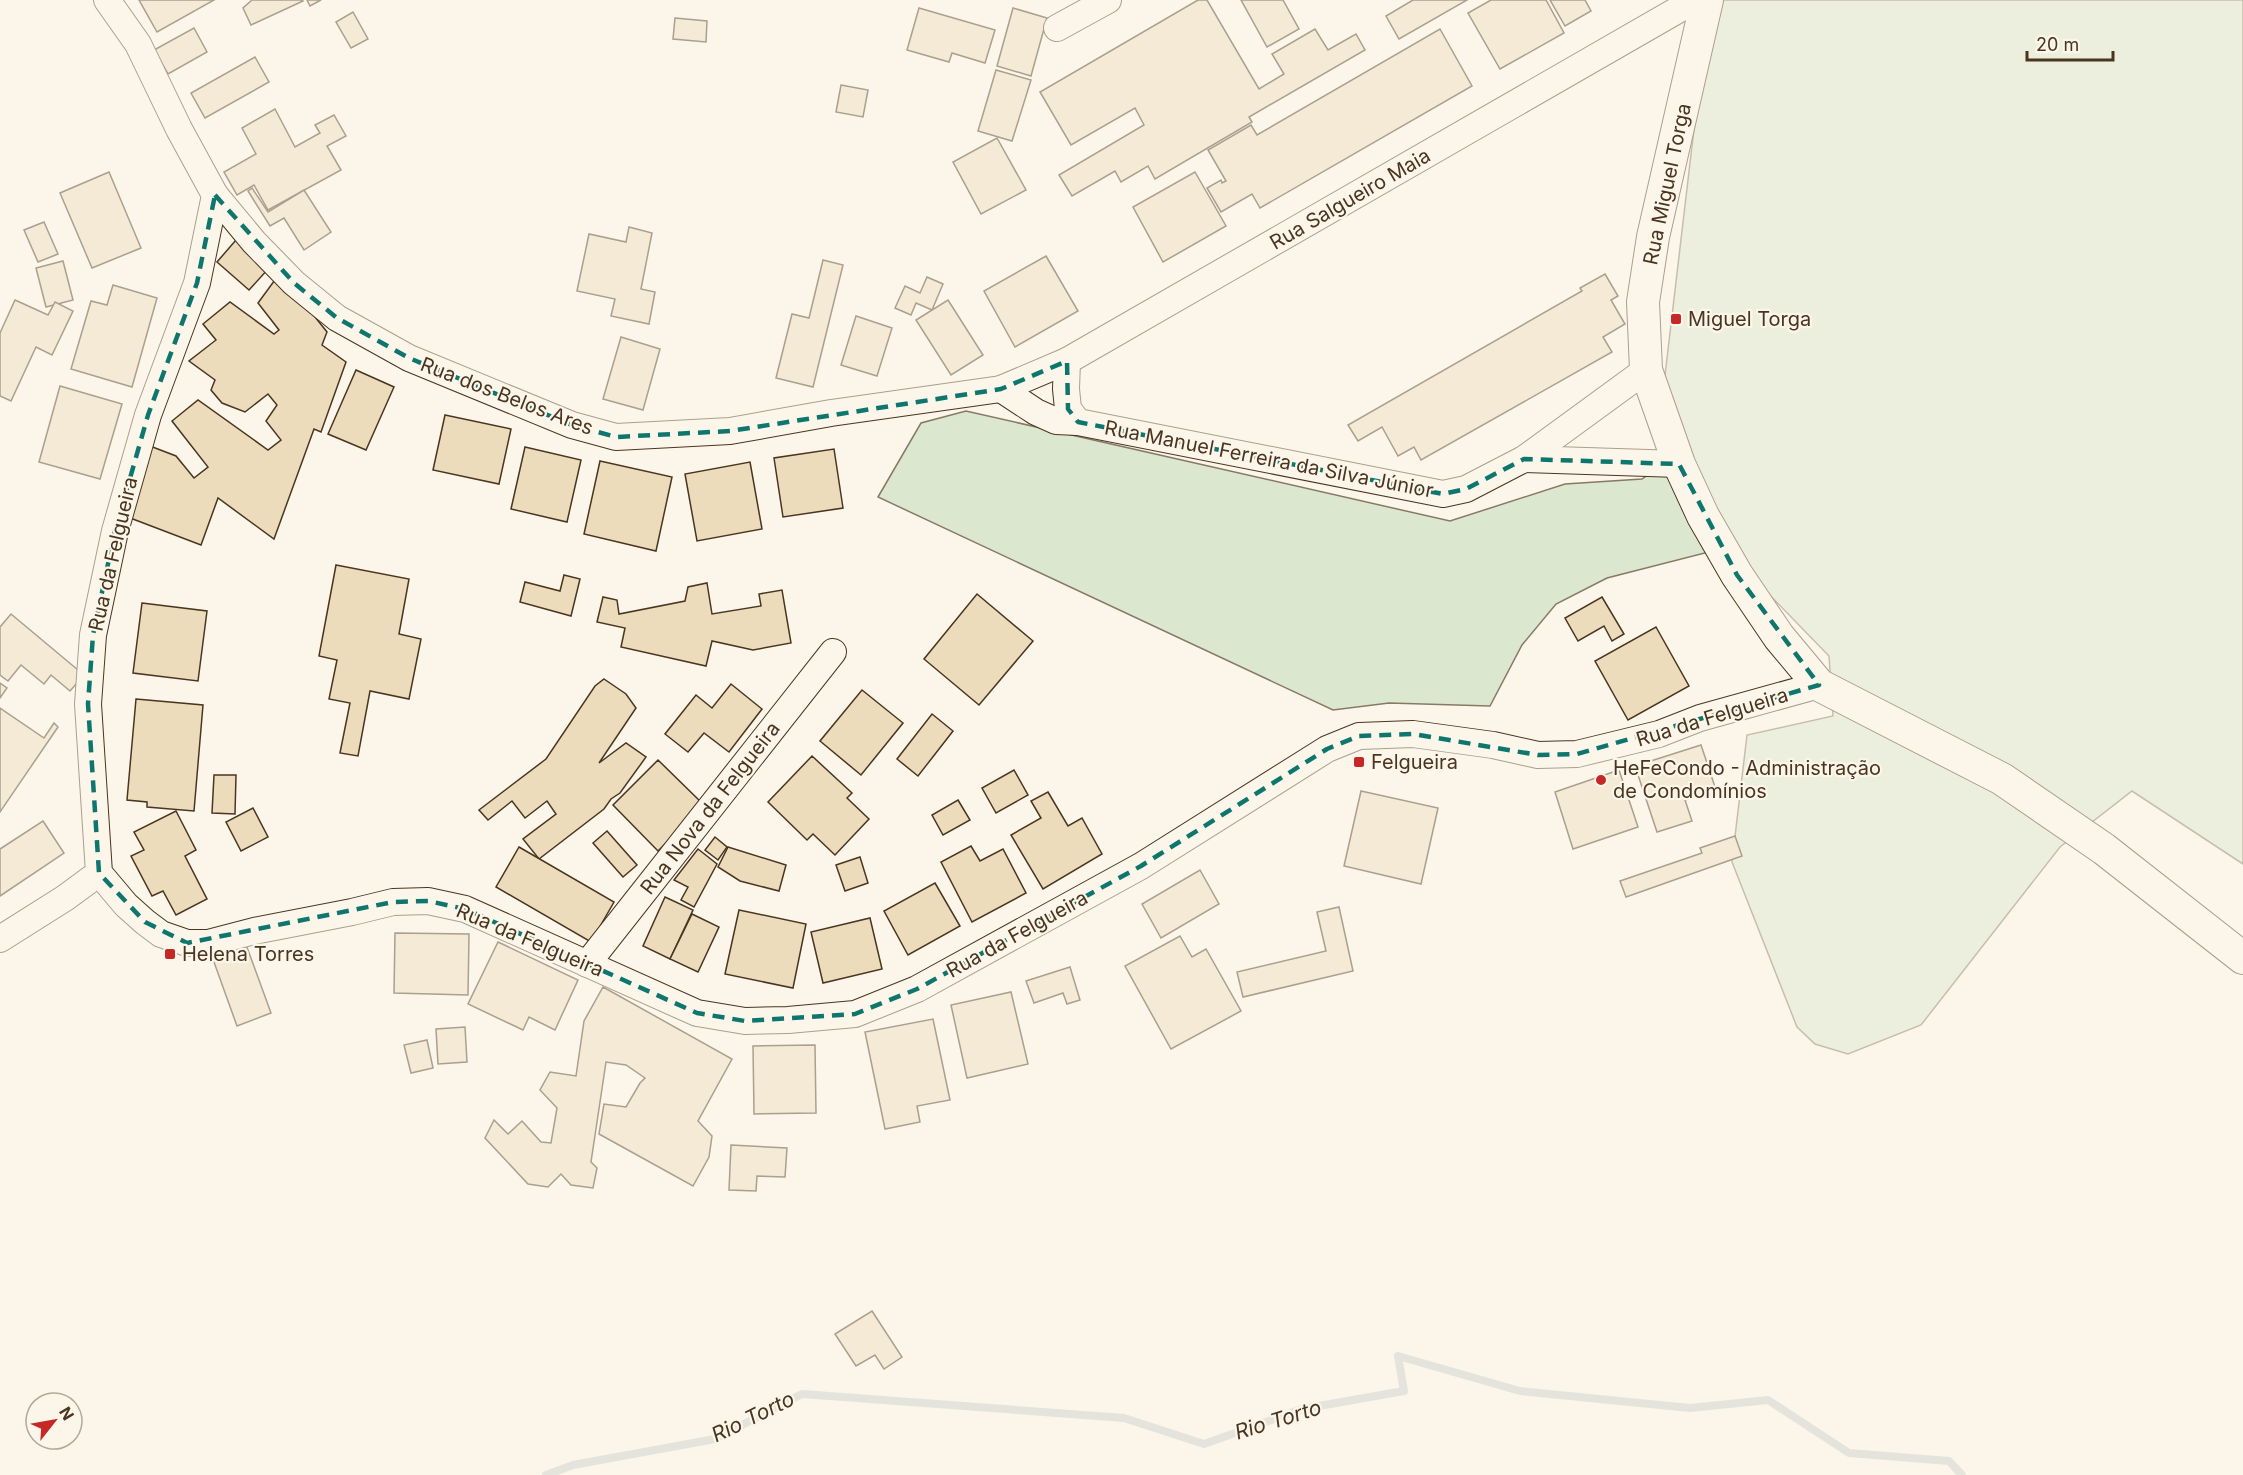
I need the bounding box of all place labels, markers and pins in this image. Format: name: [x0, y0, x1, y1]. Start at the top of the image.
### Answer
place label: Miguel Torga: [1688, 307, 1811, 331]
marker: Miguel Torga: [1669, 312, 1683, 326]
place label: Felgueira: [1371, 750, 1458, 774]
marker: Felgueira: [1352, 755, 1366, 769]
place label: HeFeCondo - Administração de Condomínios: [1613, 756, 1881, 803]
marker: HeFeCondo - Administração de Condomínios: [1594, 773, 1608, 787]
place label: Helena Torres: [182, 942, 314, 966]
marker: Helena Torres: [163, 947, 177, 961]

